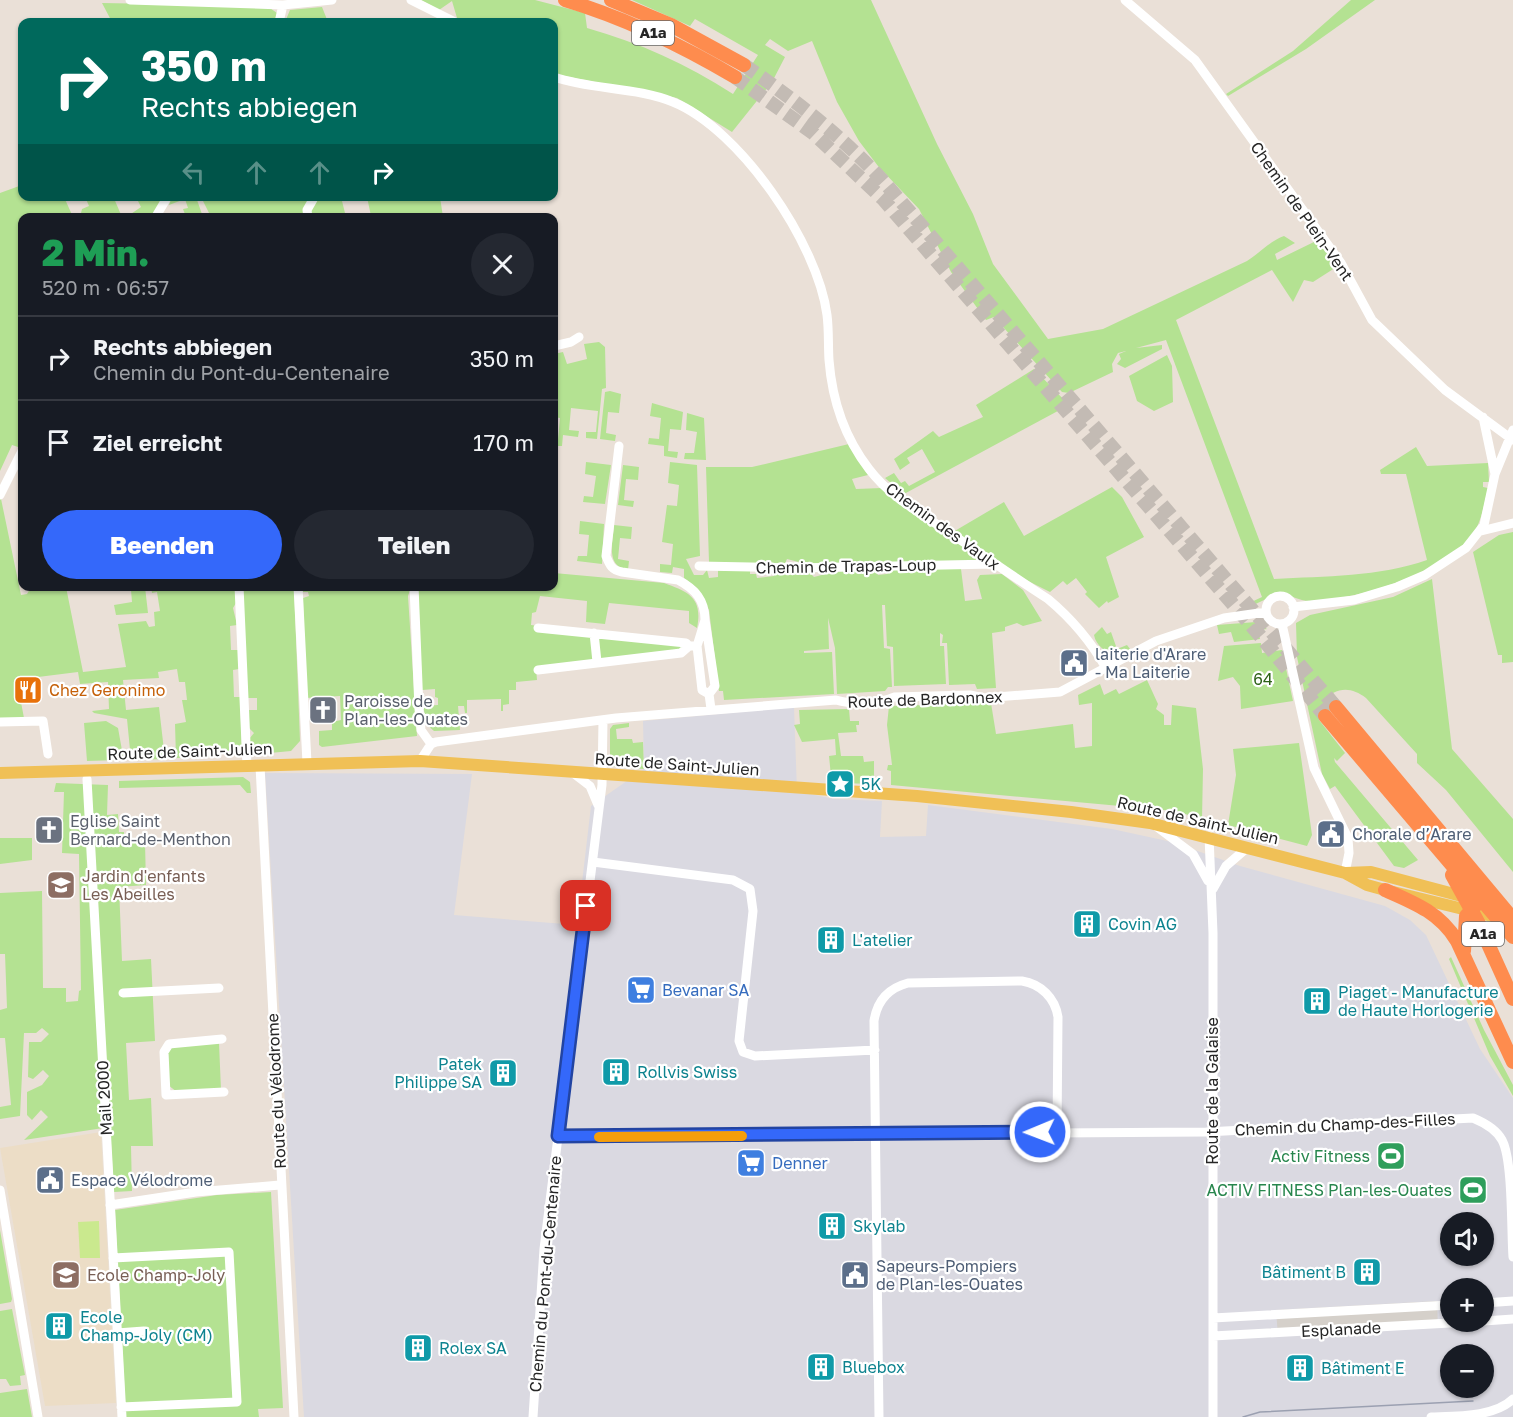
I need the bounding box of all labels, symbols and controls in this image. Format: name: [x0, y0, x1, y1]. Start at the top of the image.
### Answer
road number: A1a: [632, 21, 674, 45]
text: 350 m: [141, 40, 267, 90]
icon: right: [42, 42, 120, 120]
text: Rechts abbiegen: [141, 91, 358, 123]
street label: Chemin de Plein-Vent: [1246, 137, 1358, 285]
icon: left: [177, 156, 210, 189]
icon: ahead: [240, 156, 273, 189]
icon: ahead: [303, 156, 336, 189]
icon: right: [366, 156, 399, 189]
text: 2 Min.: [42, 231, 150, 274]
button: close: [471, 233, 534, 296]
text: 520 m · 06:57: [42, 275, 169, 299]
text: Rechts abbiegen: [93, 333, 272, 360]
icon: right: [42, 342, 75, 375]
text: 350 m: [470, 345, 534, 372]
text: Chemin du Pont-du-Centenaire: [93, 360, 390, 384]
icon: arrive: [42, 426, 75, 459]
text: Ziel erreicht: [93, 429, 222, 456]
text: 170 m: [473, 429, 534, 456]
street label: Chemin des Vaulx: [882, 478, 1004, 574]
button: Beenden: [42, 510, 282, 579]
button: Teilen: [294, 510, 534, 579]
street label: Chemin de Trapas-Loup: [756, 554, 937, 578]
place label: laiterie d'Arare - Ma Laiterie: [1095, 644, 1206, 682]
public building icon: laiterie d'Arare - Ma Laiterie: [1058, 647, 1090, 679]
park label: 64: [1253, 669, 1273, 689]
restaurant icon: Chez Geronimo: [12, 674, 44, 706]
place label: Chez Geronimo: [49, 680, 165, 700]
street label: Route de Bardonnex: [847, 686, 1003, 712]
place label: Paroisse de Plan-les-Ouates: [344, 691, 468, 729]
church icon: Paroisse de Plan-les-Ouates: [307, 694, 339, 726]
street label: Route de Saint-Julien: [107, 738, 273, 764]
street label: Route de Saint-Julien: [594, 748, 760, 780]
place icon: 5K: [824, 768, 856, 800]
place label: 5K: [861, 774, 881, 794]
street label: Route de Saint-Julien: [1115, 792, 1281, 848]
place label: Eglise Saint Bernard-de-Menthon: [70, 811, 231, 849]
church icon: Eglise Saint Bernard-de-Menthon: [33, 814, 65, 846]
public building icon: Chorale d’Arare: [1315, 818, 1347, 850]
place label: Chorale d’Arare: [1352, 824, 1472, 844]
place label: Jardin d'enfants Les Abeilles: [82, 866, 205, 904]
school or university icon: Jardin d'enfants Les Abeilles: [45, 869, 77, 901]
pin: [560, 880, 611, 931]
icon: arrive: [569, 889, 602, 922]
building icon: Covin AG: [1071, 908, 1103, 940]
place label: Covin AG: [1108, 914, 1177, 934]
road number: A1a: [1462, 922, 1504, 946]
building icon: L'atelier: [815, 924, 847, 956]
place label: L'atelier: [852, 930, 913, 950]
supermarket icon: Bevanar SA: [625, 974, 657, 1006]
place label: Bevanar SA: [662, 980, 749, 1000]
place label: Piaget - Manufacture de Haute Horlogerie: [1338, 982, 1498, 1020]
building icon: Piaget - Manufacture de Haute Horlogerie: [1301, 985, 1333, 1017]
street label: Route du Vélodrome: [262, 1013, 290, 1169]
street label: Route de la Galaise: [1202, 1017, 1222, 1165]
place label: Patek Philippe SA: [394, 1054, 482, 1092]
building icon: Rollvis Swiss: [600, 1056, 632, 1088]
building icon: Patek Philippe SA: [487, 1057, 519, 1089]
street label: Mail 2000: [92, 1060, 116, 1136]
place label: Rollvis Swiss: [637, 1062, 737, 1082]
position arrow: [1008, 1100, 1072, 1164]
street label: Chemin du Champ-des-Filles: [1234, 1108, 1456, 1140]
sports icon: Activ Fitness: [1375, 1140, 1407, 1172]
place label: Activ Fitness: [1271, 1146, 1370, 1166]
supermarket icon: Denner: [735, 1147, 767, 1179]
place label: Denner: [772, 1153, 828, 1173]
street label: Chemin du Pont-du-Centenaire: [525, 1155, 565, 1393]
public building icon: Espace Vélodrome: [34, 1164, 66, 1196]
place label: Espace Vélodrome: [71, 1170, 213, 1190]
sports icon: ACTIV FITNESS Plan-les-Ouates: [1457, 1174, 1489, 1206]
place label: ACTIV FITNESS Plan-les-Ouates: [1207, 1180, 1452, 1200]
building icon: Skylab: [816, 1210, 848, 1242]
map controls: [1440, 1212, 1494, 1398]
button: sound: [1440, 1212, 1494, 1266]
place label: Skylab: [853, 1216, 906, 1236]
place label: Sapeurs-Pompiers de Plan-les-Ouates: [876, 1256, 1023, 1294]
building icon: Bâtiment B: [1351, 1256, 1383, 1288]
school or university icon: Ecole Champ-Joly: [50, 1259, 82, 1291]
public building icon: Sapeurs-Pompiers de Plan-les-Ouates: [839, 1259, 871, 1291]
place label: Bâtiment B: [1261, 1262, 1346, 1282]
place label: Ecole Champ-Joly: [87, 1265, 225, 1285]
button: +: [1440, 1278, 1494, 1332]
place label: Ecole Champ-Joly (CM): [80, 1307, 213, 1345]
building icon: Ecole Champ-Joly (CM): [43, 1310, 75, 1342]
street label: Esplanade: [1300, 1317, 1382, 1341]
building icon: Rolex SA: [402, 1332, 434, 1364]
place label: Rolex SA: [439, 1338, 507, 1358]
button: −: [1440, 1344, 1494, 1398]
building icon: Bluebox: [805, 1351, 837, 1383]
building icon: Bâtiment E: [1284, 1352, 1316, 1384]
place label: Bluebox: [842, 1357, 905, 1377]
place label: Bâtiment E: [1321, 1358, 1405, 1378]

